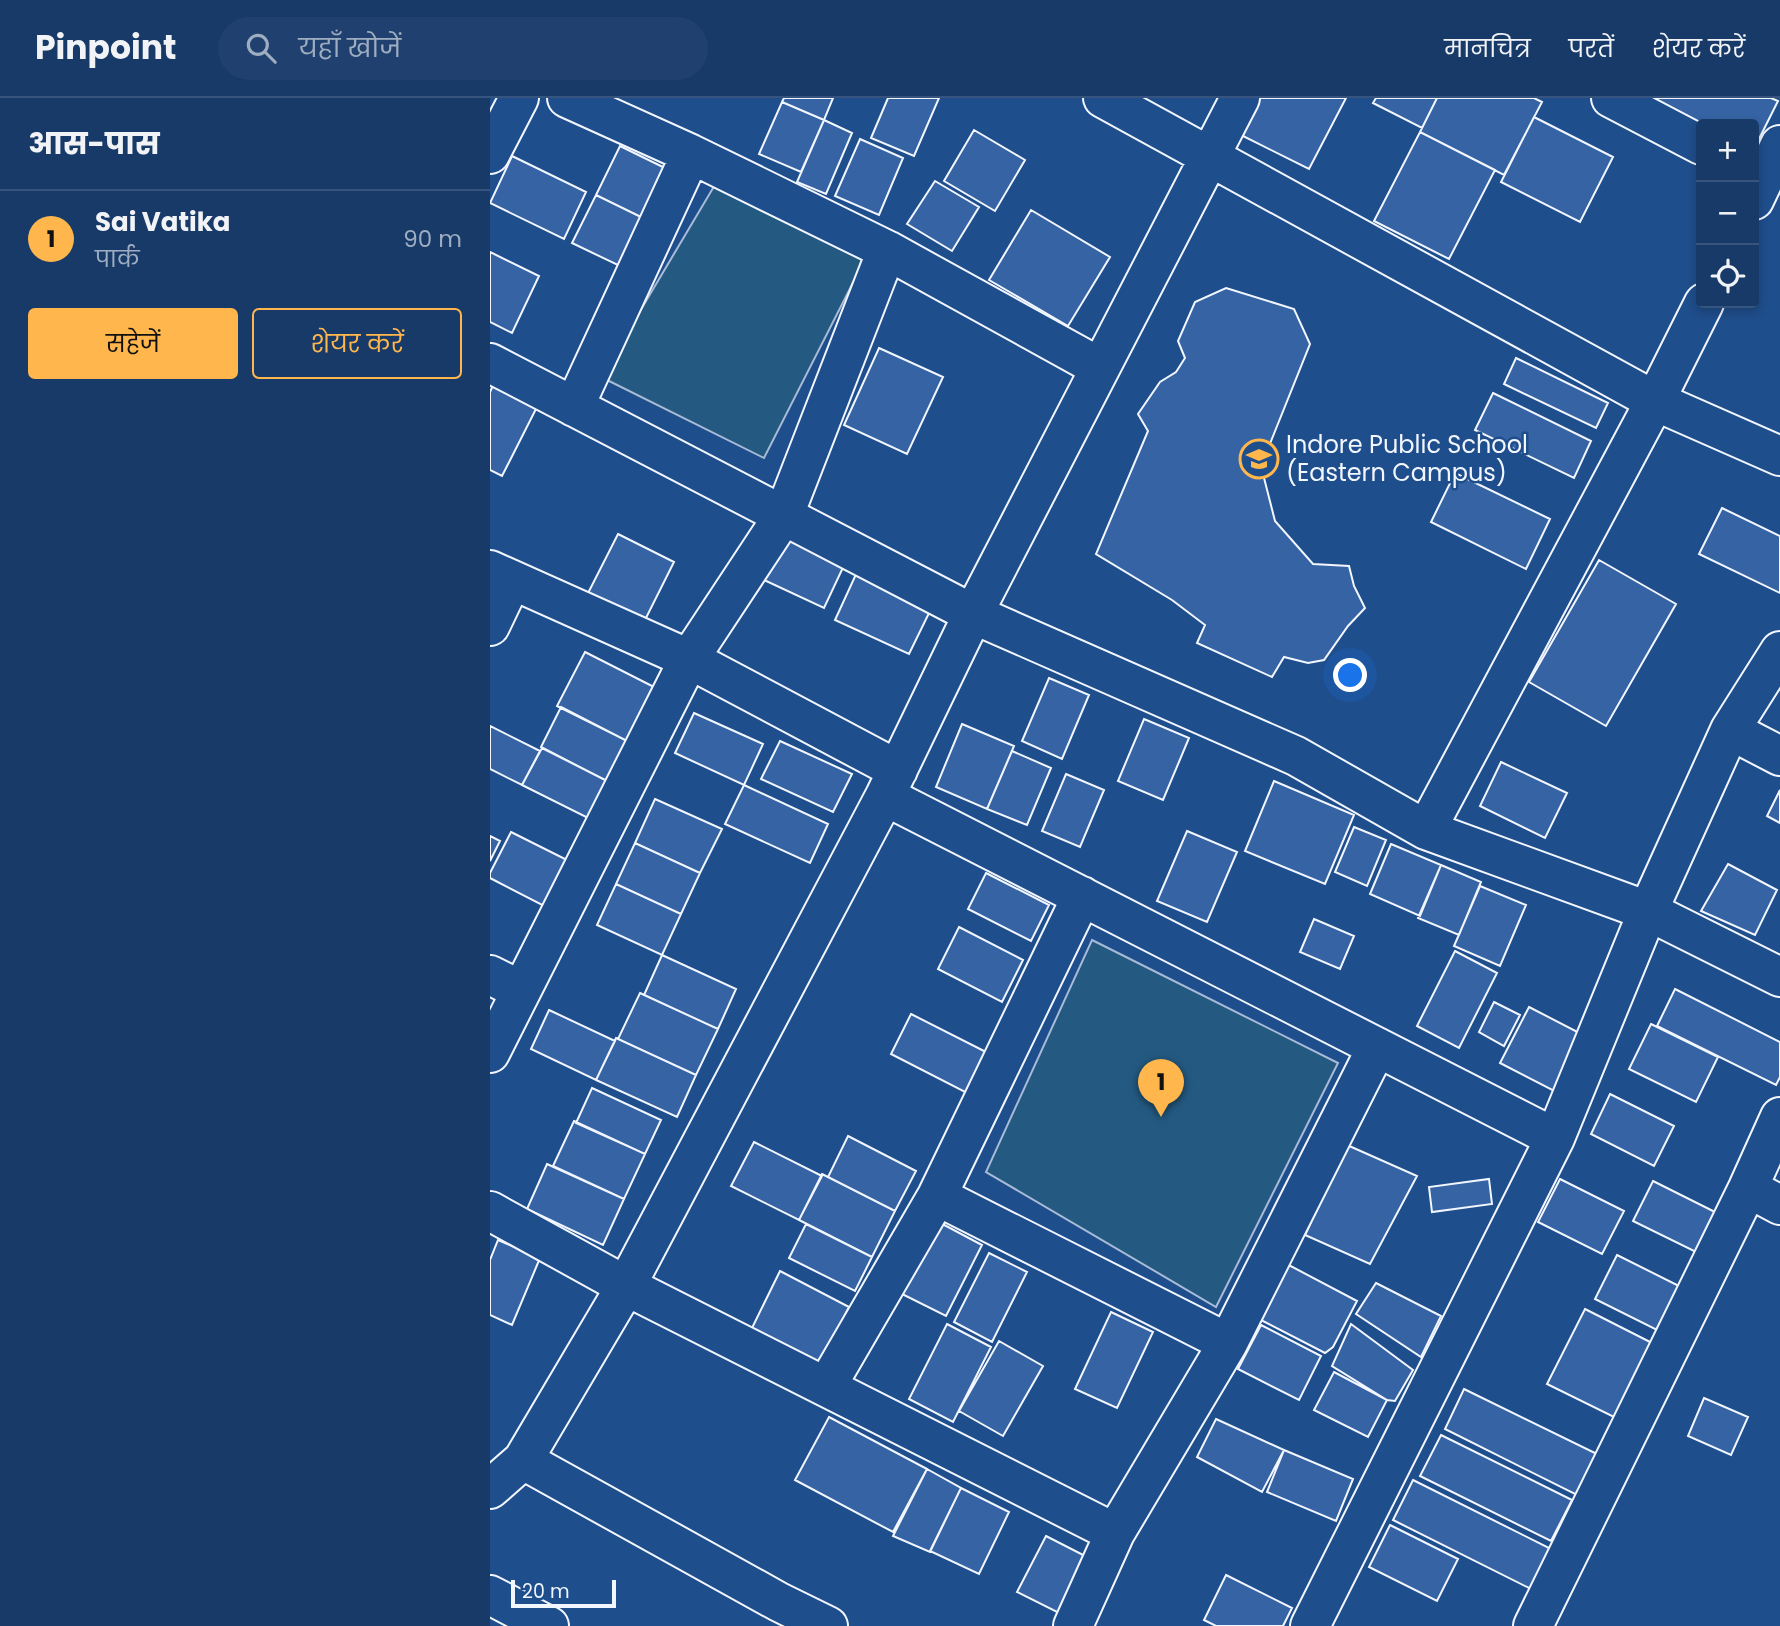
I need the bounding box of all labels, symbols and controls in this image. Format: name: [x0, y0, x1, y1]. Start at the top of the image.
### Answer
search box: [218, 17, 708, 80]
text: Pinpoint: [35, 24, 176, 71]
icon: search: [242, 29, 280, 67]
text: यहाँ खोजें: [298, 30, 401, 66]
text: मानचित्र: [1444, 32, 1531, 65]
text: परतें: [1569, 32, 1614, 65]
text: शेयर करें: [1652, 32, 1745, 65]
map controls: [1696, 119, 1759, 308]
button: +: [1696, 119, 1759, 182]
text: आस-पास: [28, 122, 160, 165]
button: −: [1696, 182, 1759, 245]
text: Sai Vatika: [95, 204, 230, 240]
text: 1: [47, 223, 55, 255]
text: 90 m: [403, 223, 462, 255]
text: पार्क: [95, 243, 140, 275]
button: locate: [1696, 245, 1759, 308]
button: सहेजें: [28, 308, 238, 379]
button: शेयर करें: [252, 308, 462, 379]
place label: Indore Public School (Eastern Campus): [1286, 428, 1528, 489]
school or university icon: Indore Public School (Eastern Campus): [1238, 438, 1280, 480]
your location: [1333, 658, 1367, 692]
pin: 1: [1138, 1059, 1184, 1117]
scale bar: [511, 1577, 616, 1609]
text: 20 m: [522, 1578, 570, 1605]

